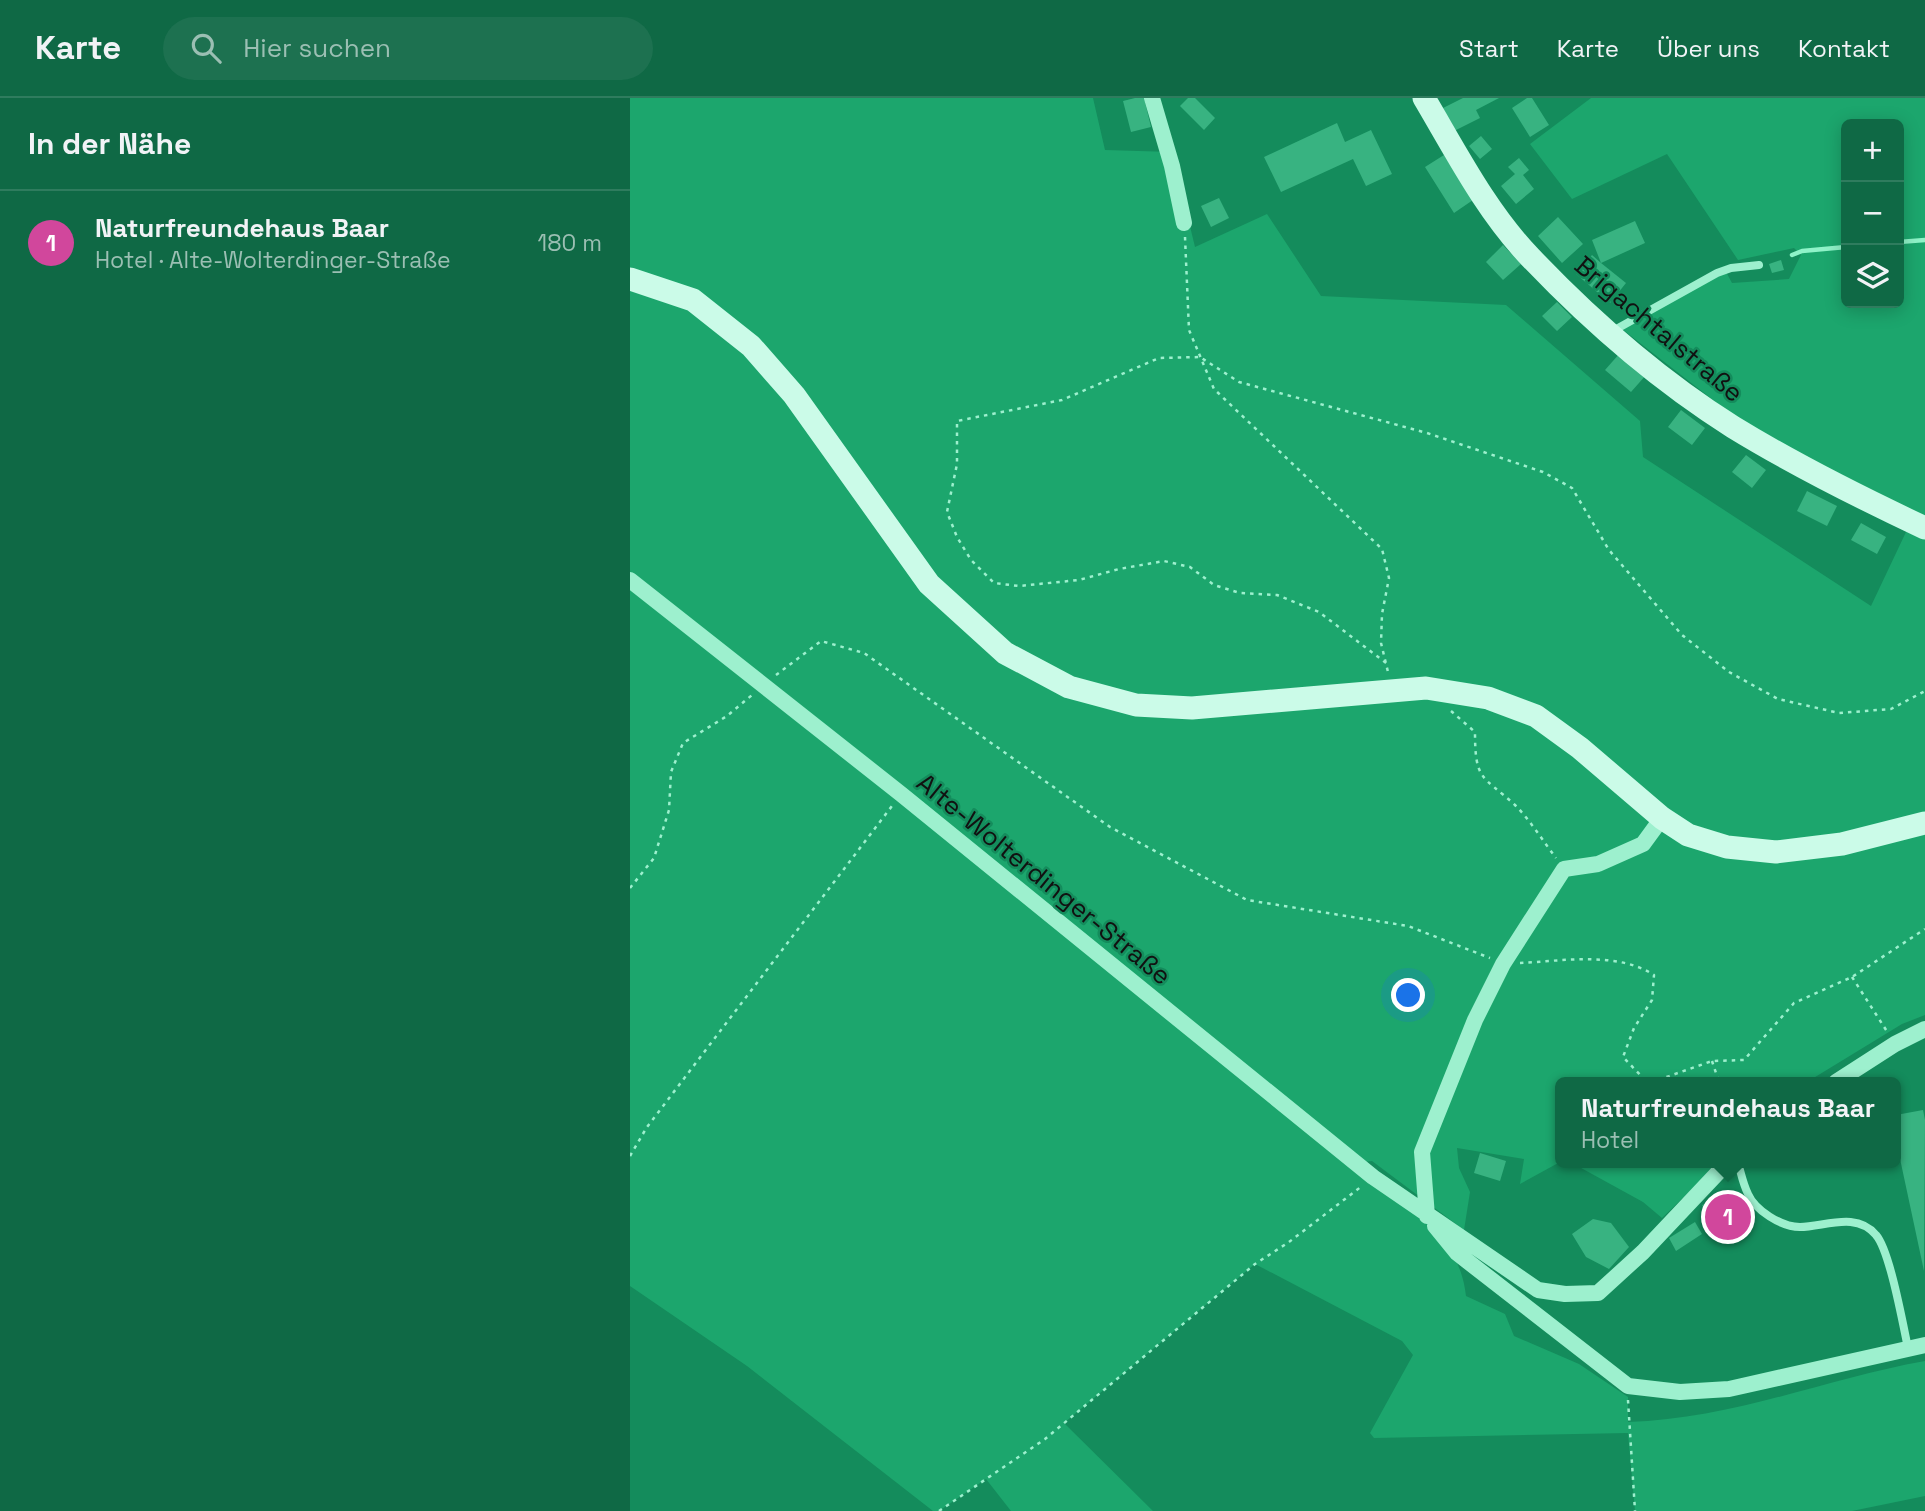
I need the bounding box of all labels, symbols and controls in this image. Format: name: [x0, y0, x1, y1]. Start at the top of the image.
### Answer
search box: [163, 17, 653, 80]
text: Karte: [35, 27, 121, 69]
icon: search: [187, 29, 225, 67]
text: Hier suchen: [243, 31, 391, 65]
text: Start: [1459, 33, 1519, 64]
text: Karte: [1557, 33, 1619, 64]
text: Über uns: [1657, 33, 1760, 64]
text: Kontakt: [1798, 33, 1890, 64]
map controls: [1841, 119, 1904, 308]
button: +: [1841, 119, 1904, 182]
text: In der Nähe: [28, 124, 191, 163]
button: −: [1841, 182, 1904, 245]
text: Naturfreundehaus Baar: [95, 211, 389, 245]
text: 1: [46, 228, 56, 258]
text: 180 m: [538, 228, 602, 258]
text: Hotel · Alte-Wolterdinger-Straße: [95, 245, 451, 275]
button: layers: [1841, 245, 1904, 308]
street label: Brigachtalstraße: [1567, 248, 1751, 410]
street label: Alte-Wolterdinger-Straße: [910, 766, 1178, 992]
your location: [1391, 978, 1425, 1012]
popup: [1555, 1077, 1901, 1168]
text: Naturfreundehaus Baar: [1581, 1091, 1875, 1125]
text: Hotel: [1581, 1125, 1639, 1155]
pin: 1: [1705, 1191, 1751, 1243]

